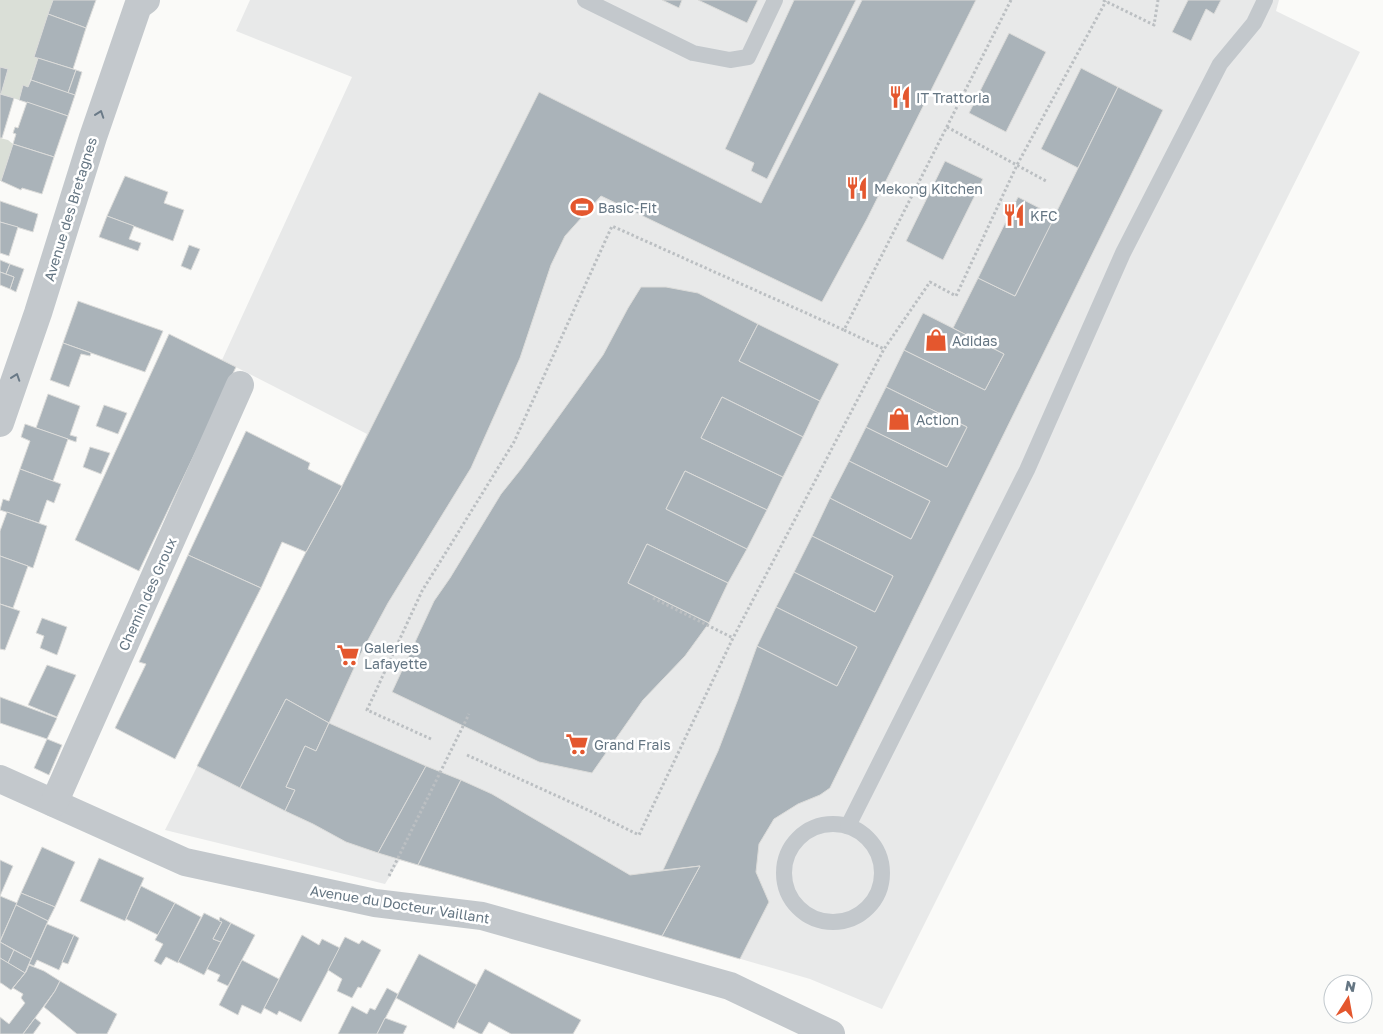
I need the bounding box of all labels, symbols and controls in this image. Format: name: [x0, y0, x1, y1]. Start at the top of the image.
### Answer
restaurant icon: IT Trattoria: [887, 84, 913, 110]
place label: IT Trattoria: [916, 89, 990, 106]
one-way arrow: [94, 111, 104, 119]
street label: Avenue des Bretagnes: [40, 135, 100, 283]
restaurant icon: Mekong Kitchen: [844, 175, 870, 201]
place label: Mekong Kitchen: [874, 180, 983, 197]
sports icon: Basic-Fit: [569, 194, 595, 220]
place label: Basic-Fit: [598, 199, 657, 216]
restaurant icon: KFC: [1001, 202, 1027, 228]
place label: KFC: [1030, 207, 1057, 224]
shop icon: Adidas: [923, 327, 949, 353]
place label: Adidas: [952, 332, 998, 349]
one-way arrow: [10, 373, 20, 381]
shop icon: Action: [886, 406, 912, 432]
place label: Action: [916, 411, 959, 428]
street label: Chemin des Groux: [114, 535, 180, 653]
place label: Galeries Lafayette: [364, 639, 427, 672]
supermarket icon: Galeries Lafayette: [335, 642, 361, 668]
supermarket icon: Grand Frais: [564, 731, 590, 757]
place label: Grand Frais: [594, 736, 671, 753]
street label: Avenue du Docteur Vaillant: [309, 881, 491, 927]
north arrow: [1323, 974, 1373, 1024]
text: N: [1344, 976, 1357, 995]

